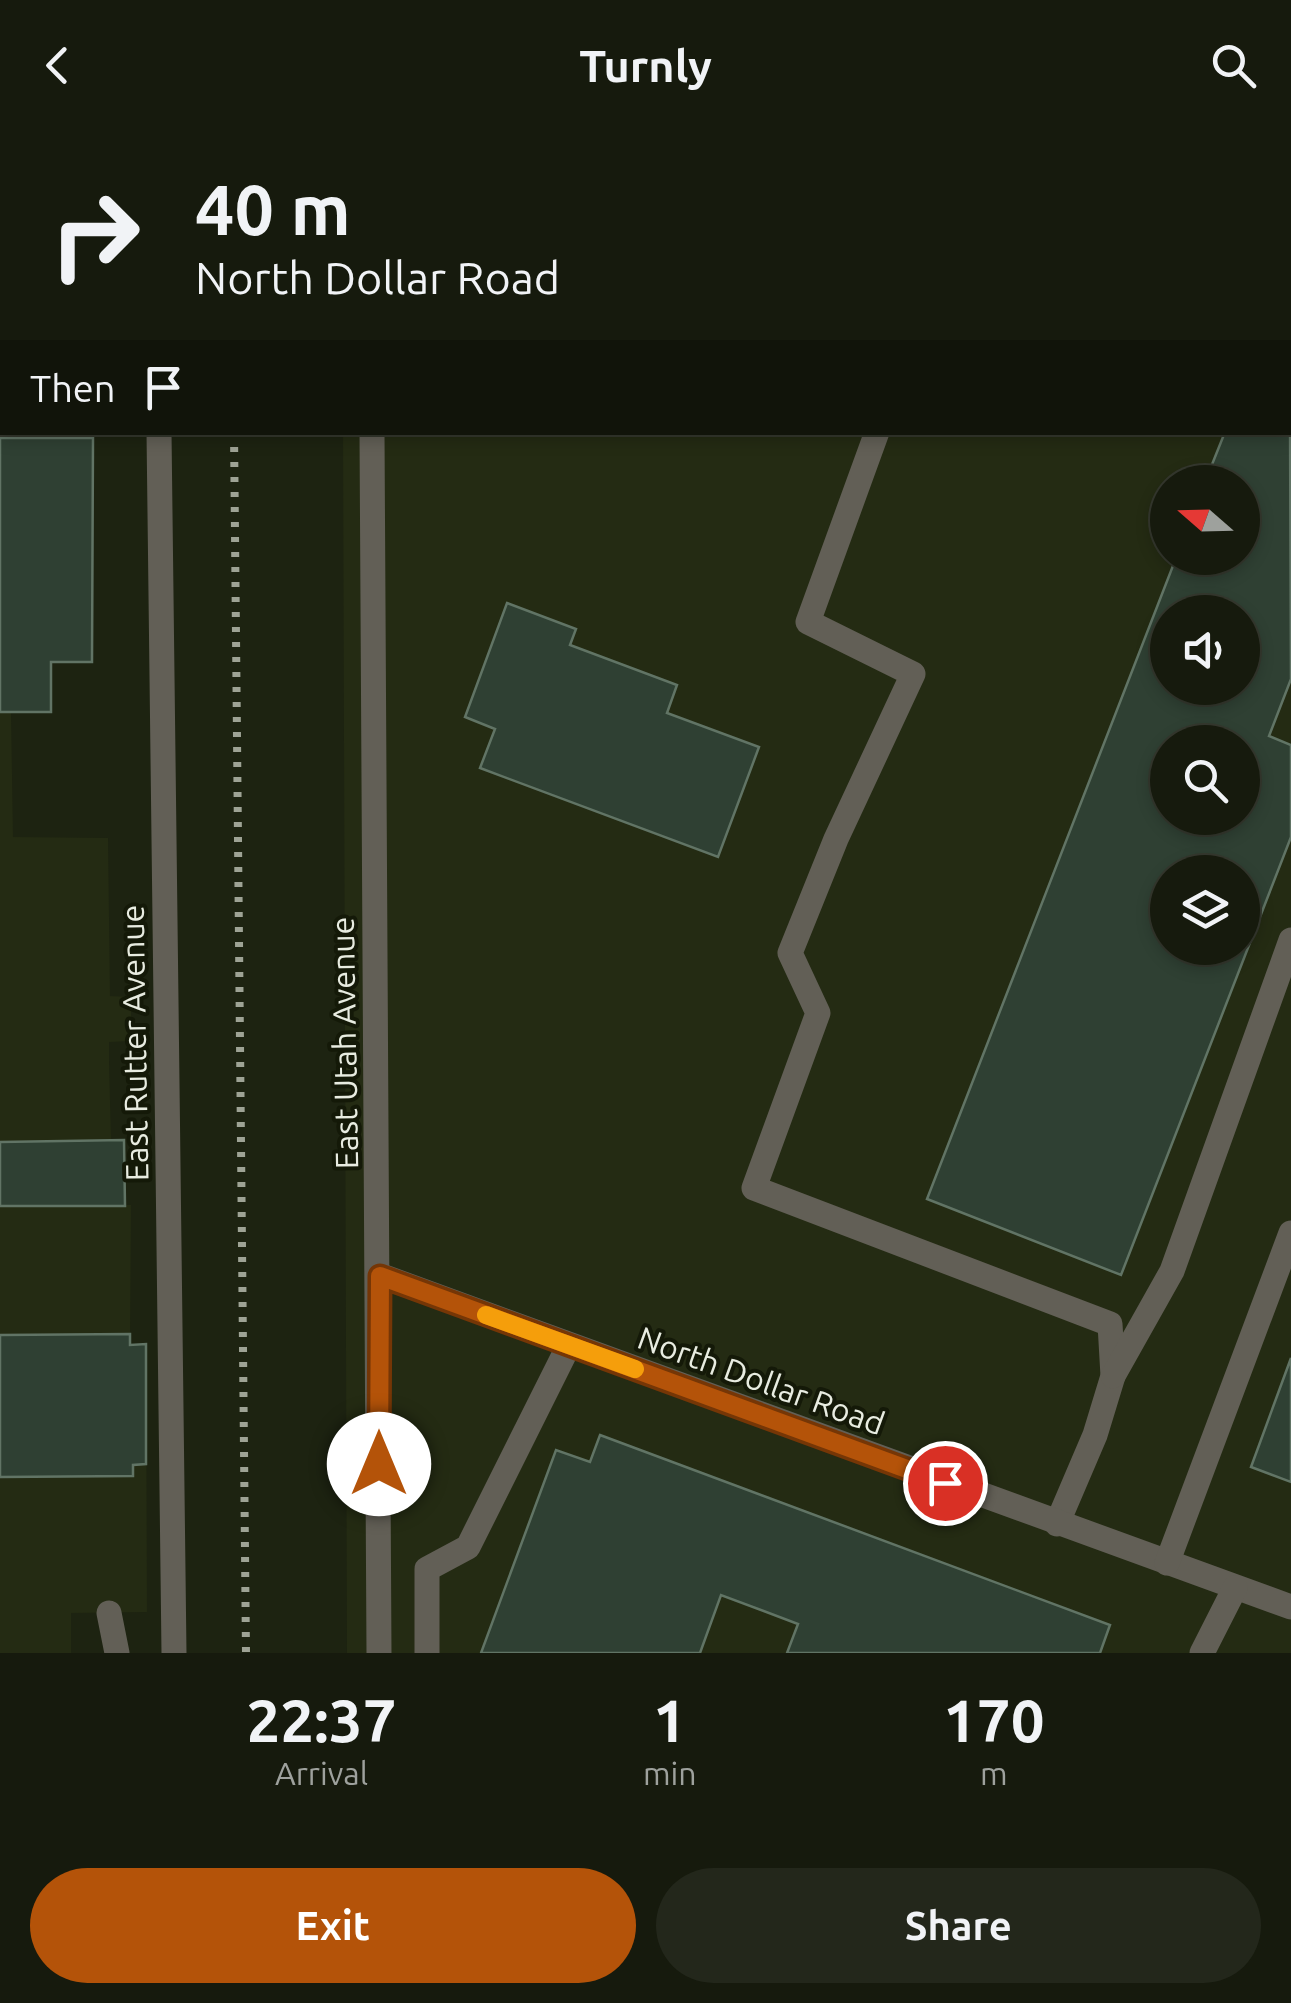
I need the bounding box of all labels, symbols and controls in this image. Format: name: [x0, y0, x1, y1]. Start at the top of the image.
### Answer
icon: back: [30, 38, 85, 93]
icon: search: [1206, 38, 1261, 93]
text: Turnly: [579, 40, 712, 91]
icon: right: [30, 170, 160, 300]
text: 40 m: [195, 170, 351, 248]
text: North Dollar Road: [195, 252, 560, 303]
icon: arrive: [136, 360, 191, 415]
text: Then: [30, 367, 116, 409]
north arrow: [1150, 465, 1260, 575]
map controls: [1150, 465, 1260, 965]
button: sound: [1150, 595, 1260, 705]
button: search: [1150, 725, 1260, 835]
button: layers: [1150, 855, 1260, 965]
street label: East Rutter Avenue: [114, 905, 154, 1182]
street label: East Utah Avenue: [324, 917, 364, 1170]
street label: North Dollar Road: [633, 1319, 890, 1441]
position arrow: [327, 1412, 431, 1516]
pin: [903, 1441, 988, 1526]
icon: arrive: [918, 1456, 973, 1511]
text: 22:37: [246, 1686, 397, 1753]
text: 1: [653, 1686, 687, 1753]
text: 170: [943, 1686, 1045, 1753]
text: Arrival: [275, 1755, 368, 1791]
text: min: [643, 1755, 697, 1791]
text: m: [980, 1755, 1008, 1791]
button: Exit: [30, 1868, 636, 1983]
button: Share: [656, 1868, 1261, 1983]

